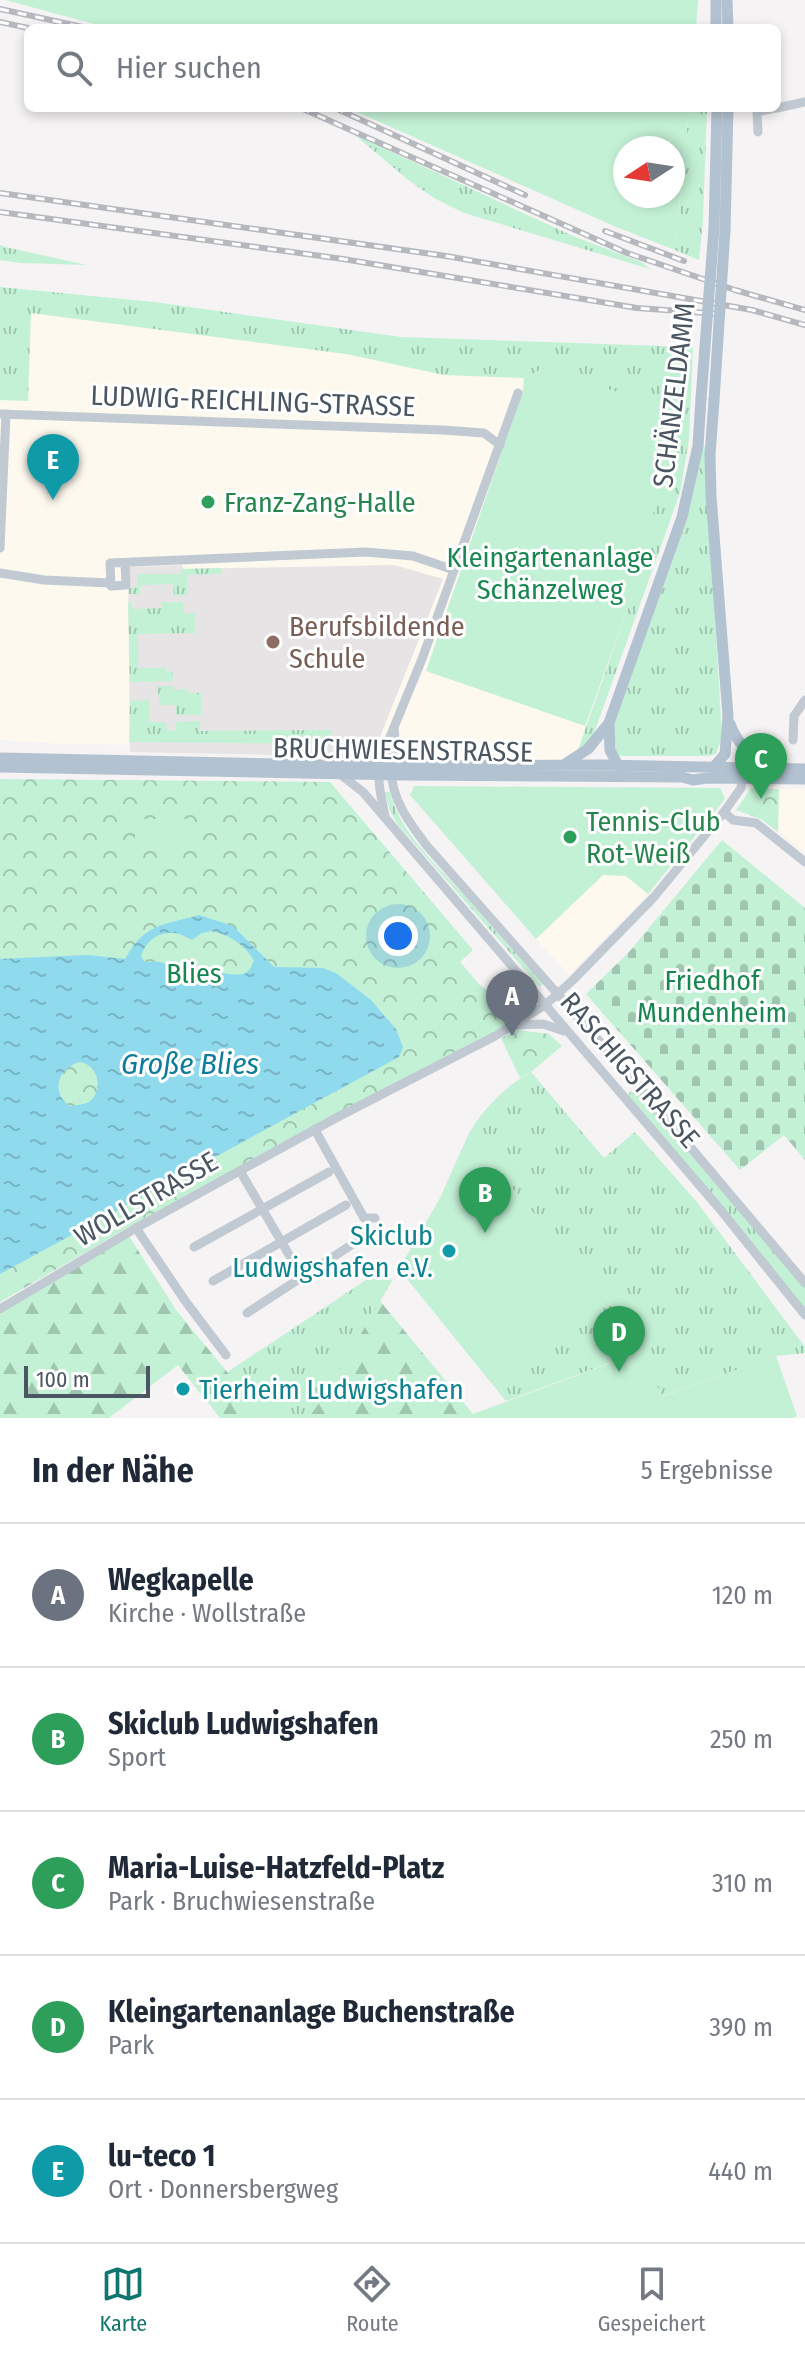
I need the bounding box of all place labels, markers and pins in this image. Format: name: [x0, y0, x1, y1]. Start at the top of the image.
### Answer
pin: E: [27, 434, 79, 500]
place label: Franz-Zang-Halle: [224, 486, 416, 519]
marker: Franz-Zang-Halle: [199, 493, 217, 511]
place label: Berufsbildende Schule: [289, 610, 465, 675]
marker: Berufsbildende Schule: [264, 633, 282, 651]
pin: C: [735, 733, 787, 799]
place label: Tennis-Club Rot-Weiß: [586, 805, 721, 870]
marker: Tennis-Club Rot-Weiß: [561, 828, 579, 846]
pin: A: [486, 970, 538, 1036]
pin: B: [459, 1167, 511, 1233]
place label: Skiclub Ludwigshafen e.V.: [232, 1219, 433, 1284]
marker: Skiclub Ludwigshafen e.V.: [440, 1242, 458, 1260]
pin: D: [593, 1306, 645, 1372]
place label: Tierheim Ludwigshafen: [199, 1373, 464, 1406]
marker: Tierheim Ludwigshafen: [174, 1380, 192, 1398]

